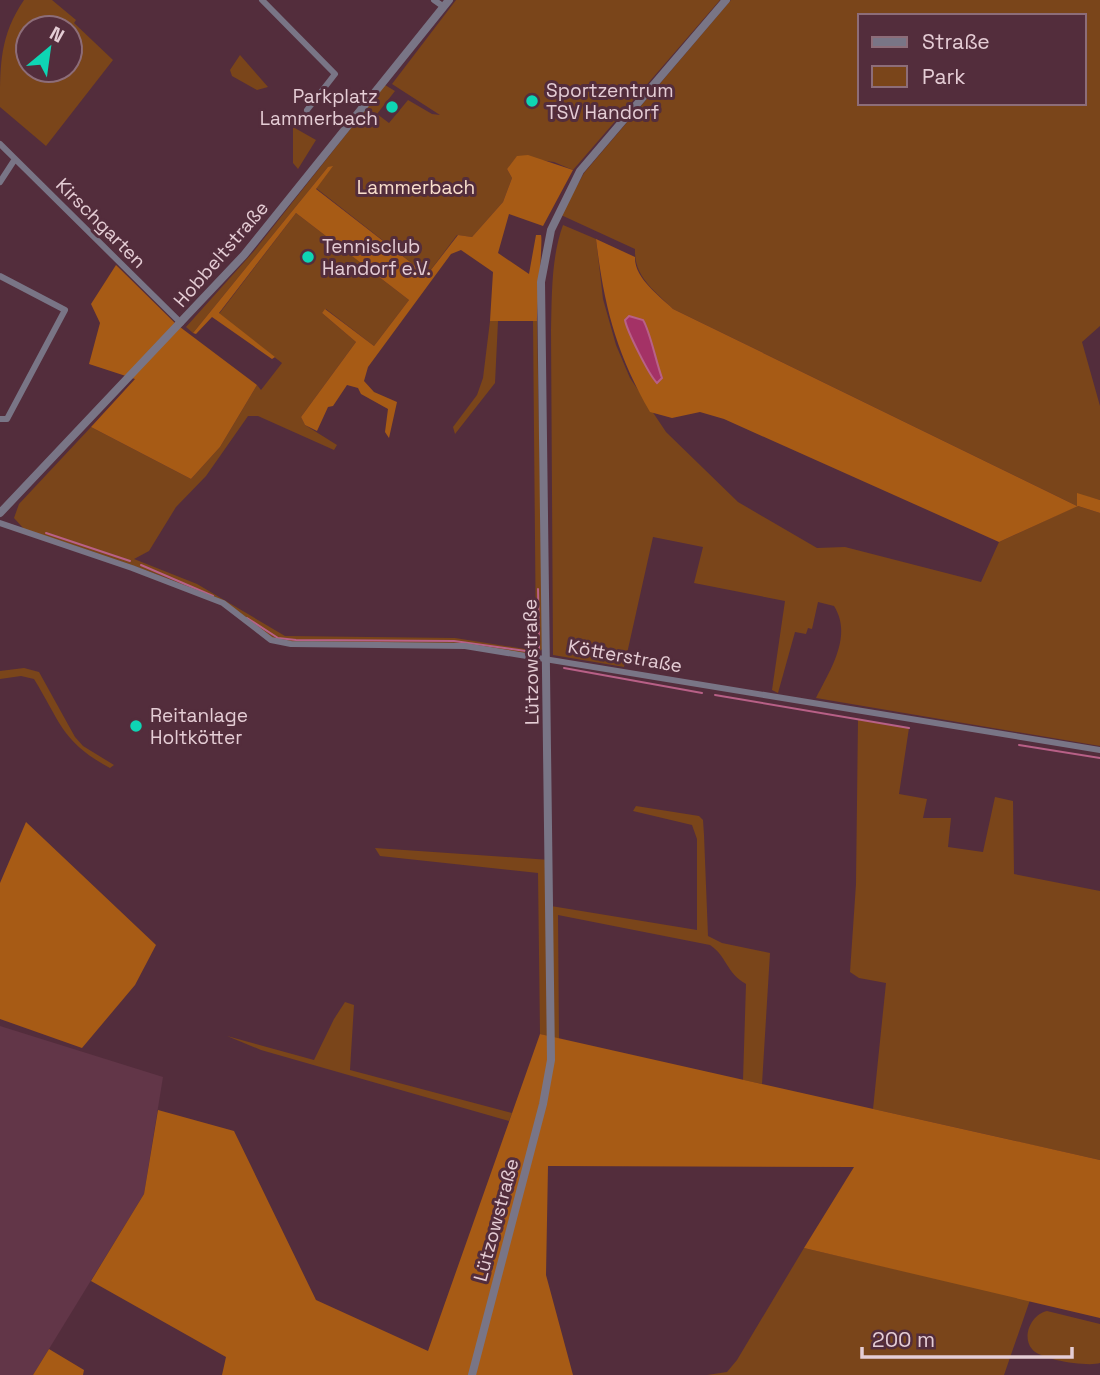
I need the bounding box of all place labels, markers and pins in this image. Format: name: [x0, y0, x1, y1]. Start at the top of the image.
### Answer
place label: Sportzentrum TSV Handorf: [546, 78, 674, 125]
place label: Parkplatz Lammerbach: [260, 84, 378, 131]
marker: Sportzentrum TSV Handorf: [524, 93, 540, 109]
marker: Parkplatz Lammerbach: [384, 99, 400, 115]
place label: Tennisclub Handorf e.V.: [322, 234, 431, 281]
marker: Tennisclub Handorf e.V.: [300, 249, 316, 265]
place label: Reitanlage Holtkötter: [150, 703, 248, 750]
marker: Reitanlage Holtkötter: [128, 718, 144, 734]

